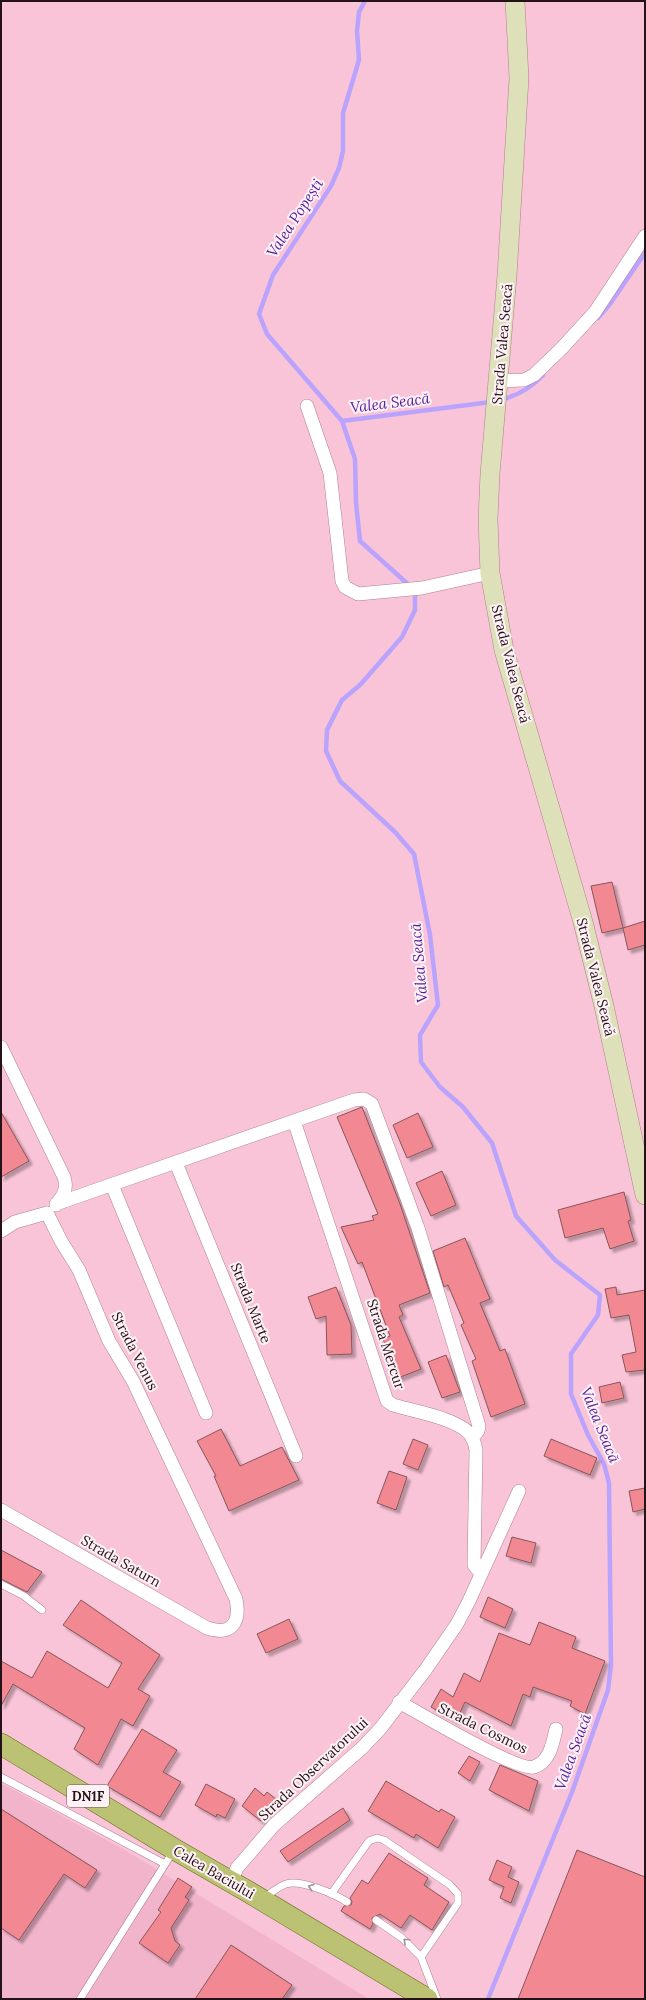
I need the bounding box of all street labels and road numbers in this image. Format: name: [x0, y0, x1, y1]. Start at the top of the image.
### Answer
street label: Strada Valea Seacă: [488, 283, 516, 405]
street label: Strada Valea Seacă: [488, 603, 534, 725]
street label: Strada Valea Seacă: [573, 916, 619, 1038]
street label: Strada Marte: [227, 1260, 275, 1346]
street label: Strada Mercur: [363, 1297, 409, 1391]
street label: Strada Venus: [108, 1309, 162, 1393]
street label: Strada Saturn: [78, 1531, 165, 1591]
street label: Strada Cosmos: [435, 1699, 531, 1757]
street label: Strada Observatorului: [254, 1713, 372, 1824]
road number: DN1F: [67, 1785, 109, 1807]
street label: Calea Baciului: [170, 1841, 258, 1903]

